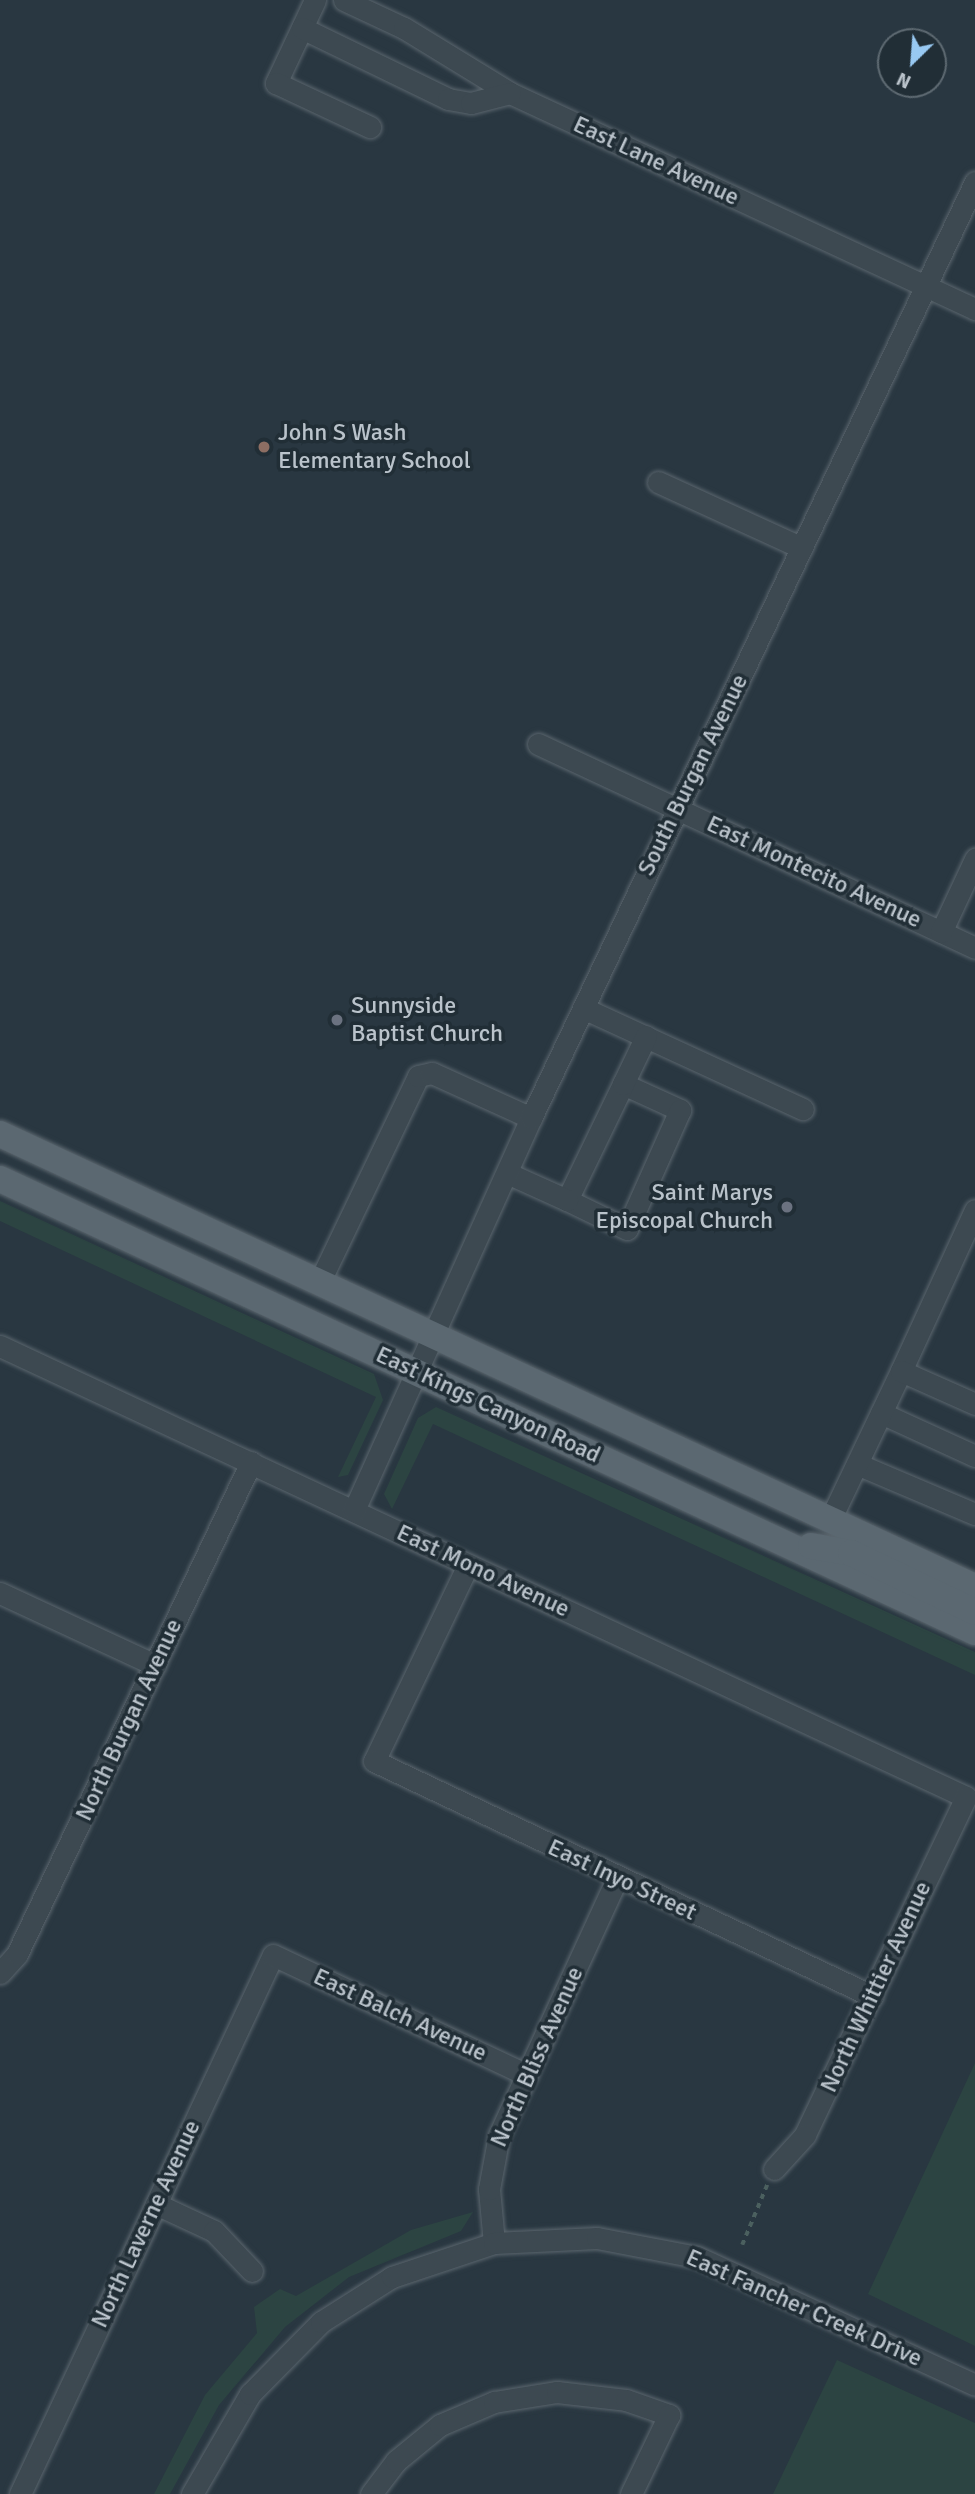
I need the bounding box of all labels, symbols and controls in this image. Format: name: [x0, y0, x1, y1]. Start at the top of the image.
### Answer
north arrow: [877, 28, 947, 98]
text: N: [893, 67, 915, 94]
street label: East Lane Avenue: [568, 110, 744, 212]
place label: John S Wash Elementary School: [278, 419, 471, 475]
marker: John S Wash Elementary School: [256, 439, 272, 455]
street label: South Burgan Avenue: [632, 670, 754, 880]
street label: East Montecito Avenue: [702, 810, 926, 934]
place label: Sunnyside Baptist Church: [351, 992, 503, 1048]
marker: Sunnyside Baptist Church: [329, 1012, 345, 1028]
place label: Saint Marys Episcopal Church: [595, 1179, 773, 1235]
marker: Saint Marys Episcopal Church: [779, 1199, 795, 1215]
street label: East Kings Canyon Road: [371, 1340, 605, 1470]
street label: East Mono Avenue: [392, 1518, 574, 1624]
street label: North Burgan Avenue: [70, 1614, 188, 1826]
street label: East Inyo Street: [543, 1833, 701, 1927]
street label: North Whittier Avenue: [814, 1877, 938, 2097]
street label: East Balch Avenue: [309, 1962, 491, 2068]
street label: North Bliss Avenue: [484, 1962, 590, 2152]
street label: North Laverne Avenue: [85, 2116, 207, 2332]
street label: East Fancher Creek Drive: [682, 2243, 926, 2373]

